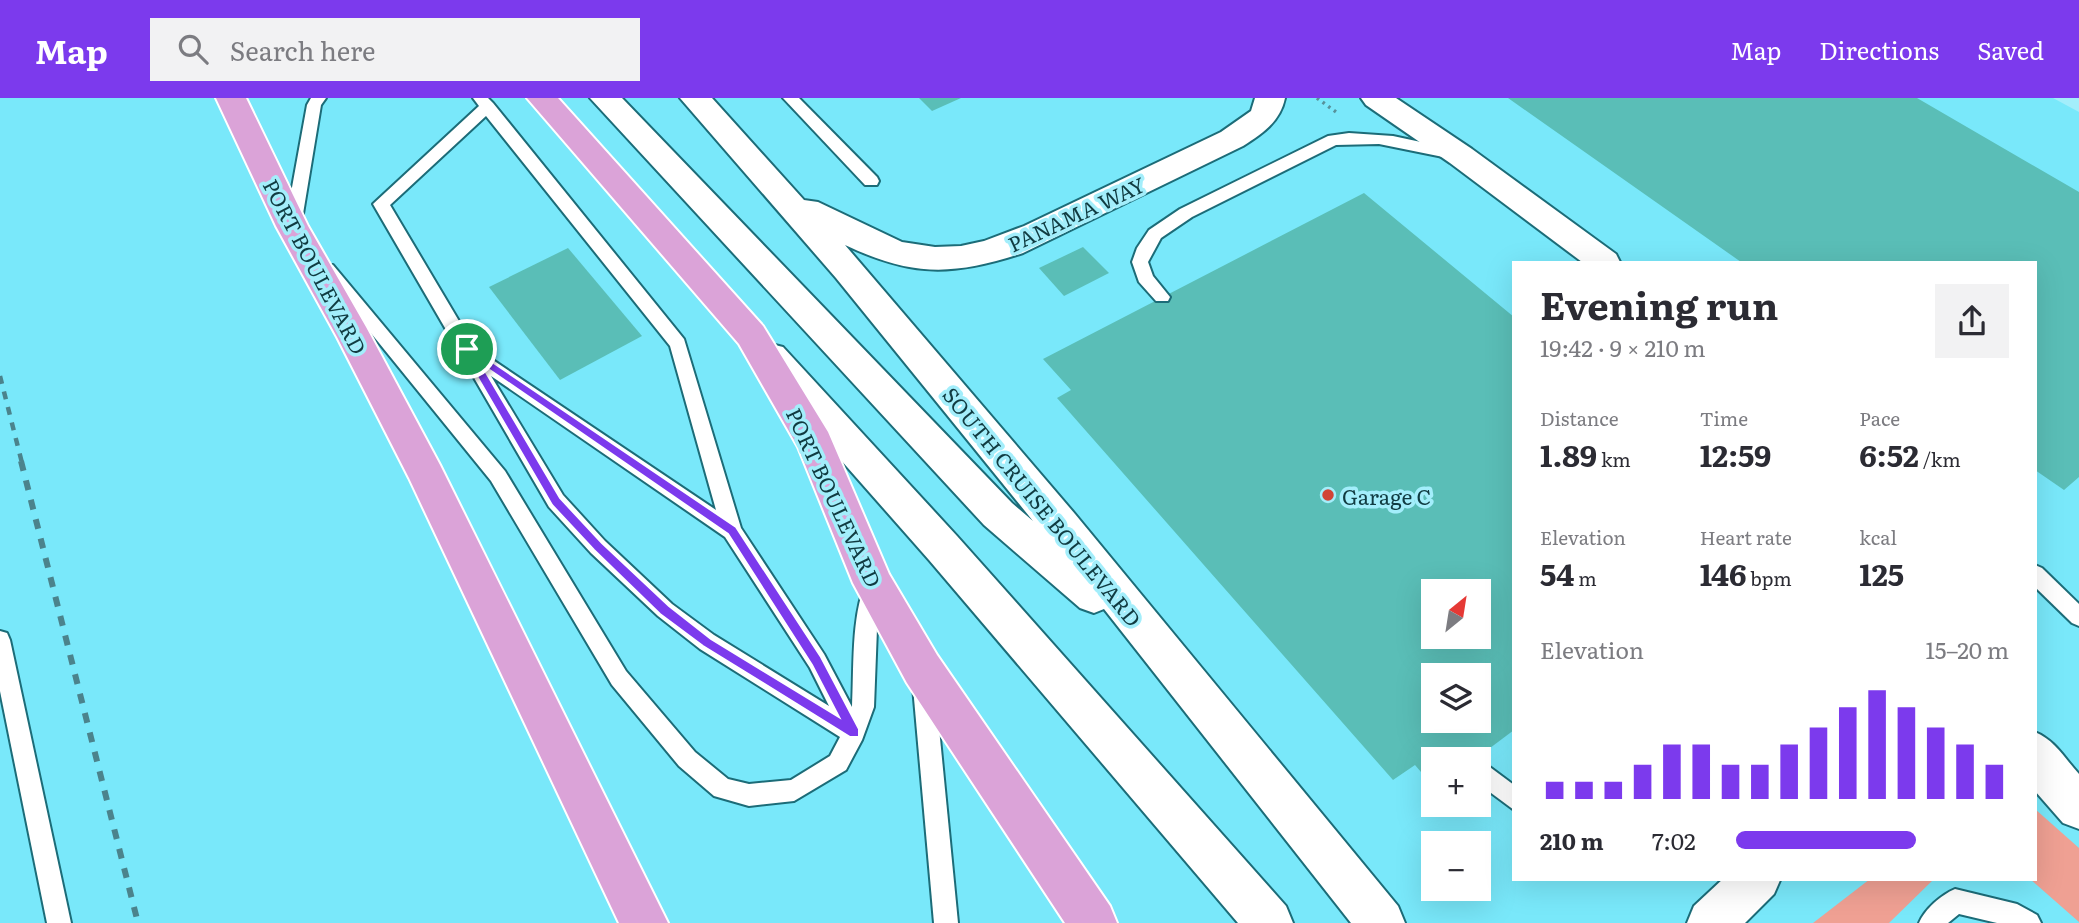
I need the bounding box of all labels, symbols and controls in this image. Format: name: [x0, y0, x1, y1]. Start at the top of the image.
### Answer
search box: [150, 18, 640, 81]
text: Map: [35, 25, 108, 74]
icon: search: [174, 30, 212, 68]
text: Search here: [230, 30, 376, 69]
text: Map: [1730, 32, 1781, 67]
text: Directions: [1819, 32, 1939, 67]
text: Saved: [1977, 32, 2044, 67]
street label: PANAMA WAY: [1002, 168, 1150, 258]
street label: PORT BOULEVARD: [257, 173, 375, 359]
text: Evening run: [1540, 275, 1778, 332]
button: share: [1935, 284, 2009, 358]
pin: [437, 319, 497, 379]
icon: arrive: [448, 330, 486, 368]
text: 19:42 · 9 × 210 m: [1540, 330, 1706, 364]
street label: SOUTH CRUISE BOULEVARD: [936, 380, 1150, 632]
street label: PORT BOULEVARD: [780, 402, 890, 592]
text: Distance: [1540, 404, 1619, 432]
text: Time: [1700, 404, 1748, 432]
text: Pace: [1859, 404, 1900, 432]
text: 1.89: [1540, 432, 1597, 476]
text: 12:59: [1700, 432, 1771, 476]
text: 6:52: [1859, 432, 1919, 476]
text: km: [1597, 445, 1631, 473]
text: /km: [1919, 445, 1961, 473]
place label: Garage C: [1342, 480, 1431, 511]
marker: Garage C: [1320, 487, 1336, 503]
text: Elevation: [1540, 523, 1626, 551]
text: Heart rate: [1700, 523, 1792, 551]
text: kcal: [1859, 523, 1897, 551]
text: 54: [1540, 551, 1574, 595]
text: 146: [1700, 551, 1747, 595]
text: 125: [1859, 551, 1904, 595]
text: m: [1574, 564, 1597, 592]
text: bpm: [1747, 564, 1792, 592]
north arrow: [1421, 579, 1491, 649]
map controls: [1421, 579, 1491, 901]
text: Elevation: [1540, 632, 1644, 666]
text: 15–20 m: [1926, 632, 2009, 666]
button: layers: [1421, 663, 1491, 733]
button: +: [1421, 747, 1491, 817]
text: 210 m: [1540, 823, 1604, 857]
text: 7:02: [1652, 823, 1696, 857]
button: −: [1421, 831, 1491, 901]

